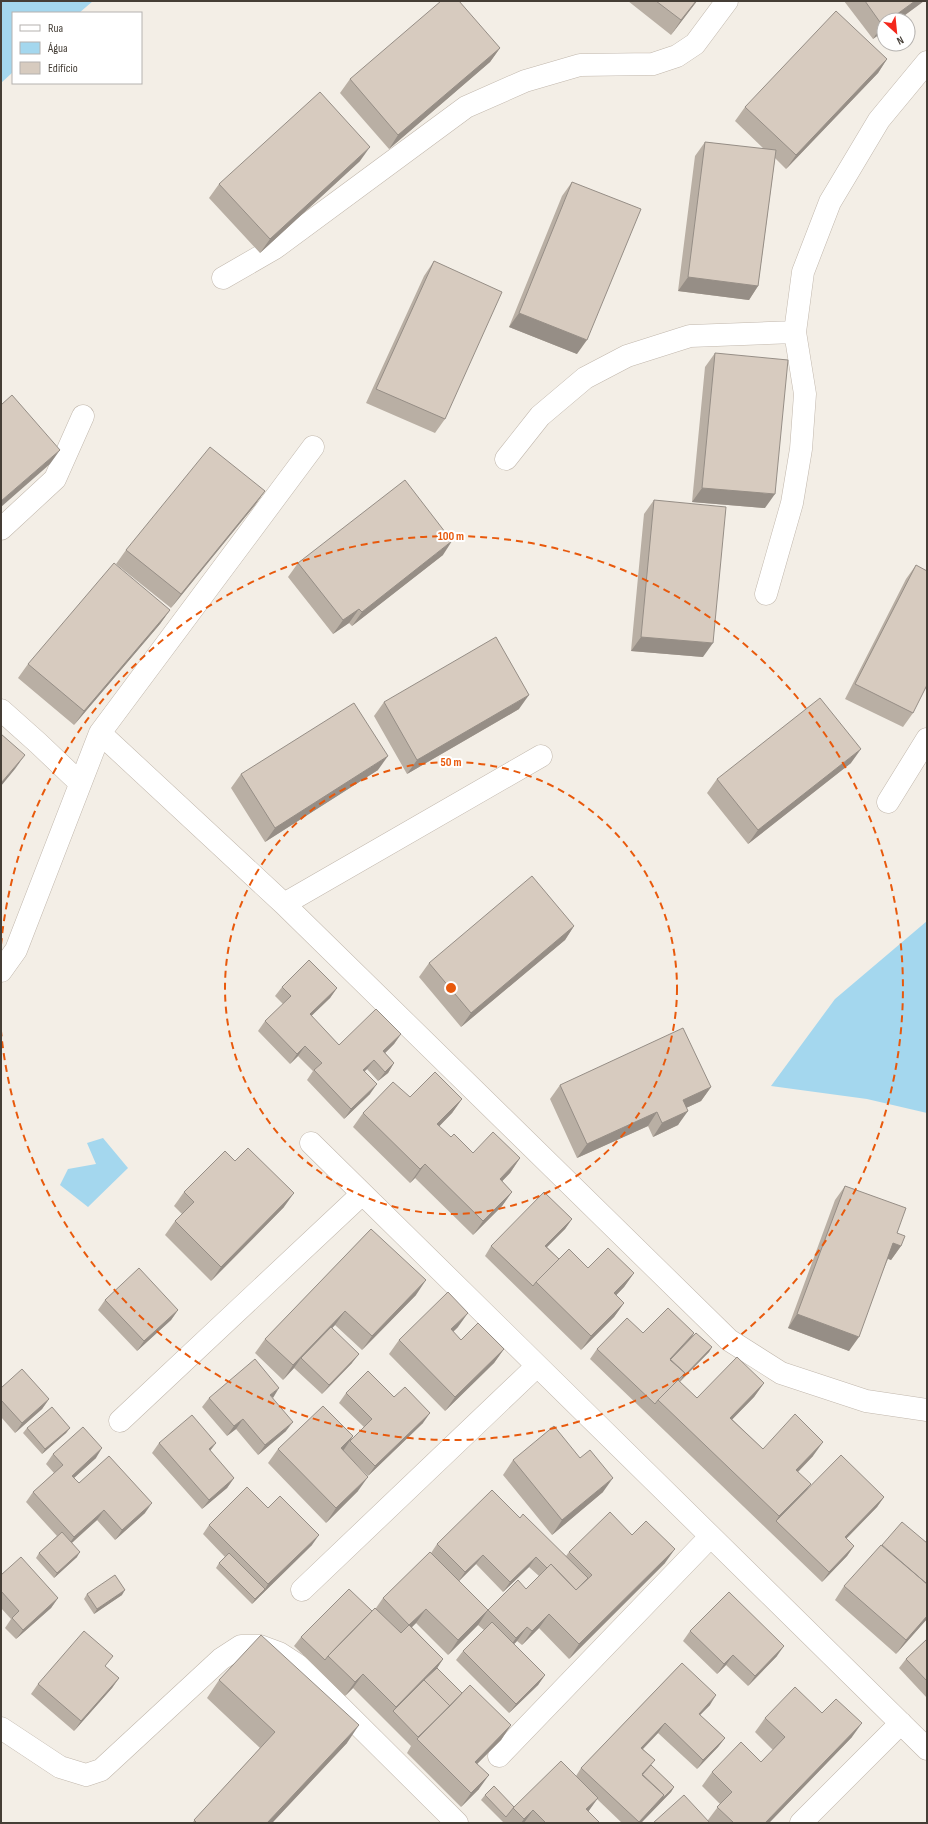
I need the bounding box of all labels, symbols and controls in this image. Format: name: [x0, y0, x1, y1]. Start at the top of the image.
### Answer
legend: [12, 12, 142, 84]
north arrow: [876, 12, 916, 52]
text: Rua: [48, 21, 64, 36]
text: N: [895, 33, 906, 48]
text: Água: [47, 41, 68, 56]
text: Edifício: [48, 61, 78, 76]
text: 100 m: [438, 529, 464, 544]
text: 50 m: [441, 755, 461, 770]
centre of rings: [444, 981, 458, 995]

